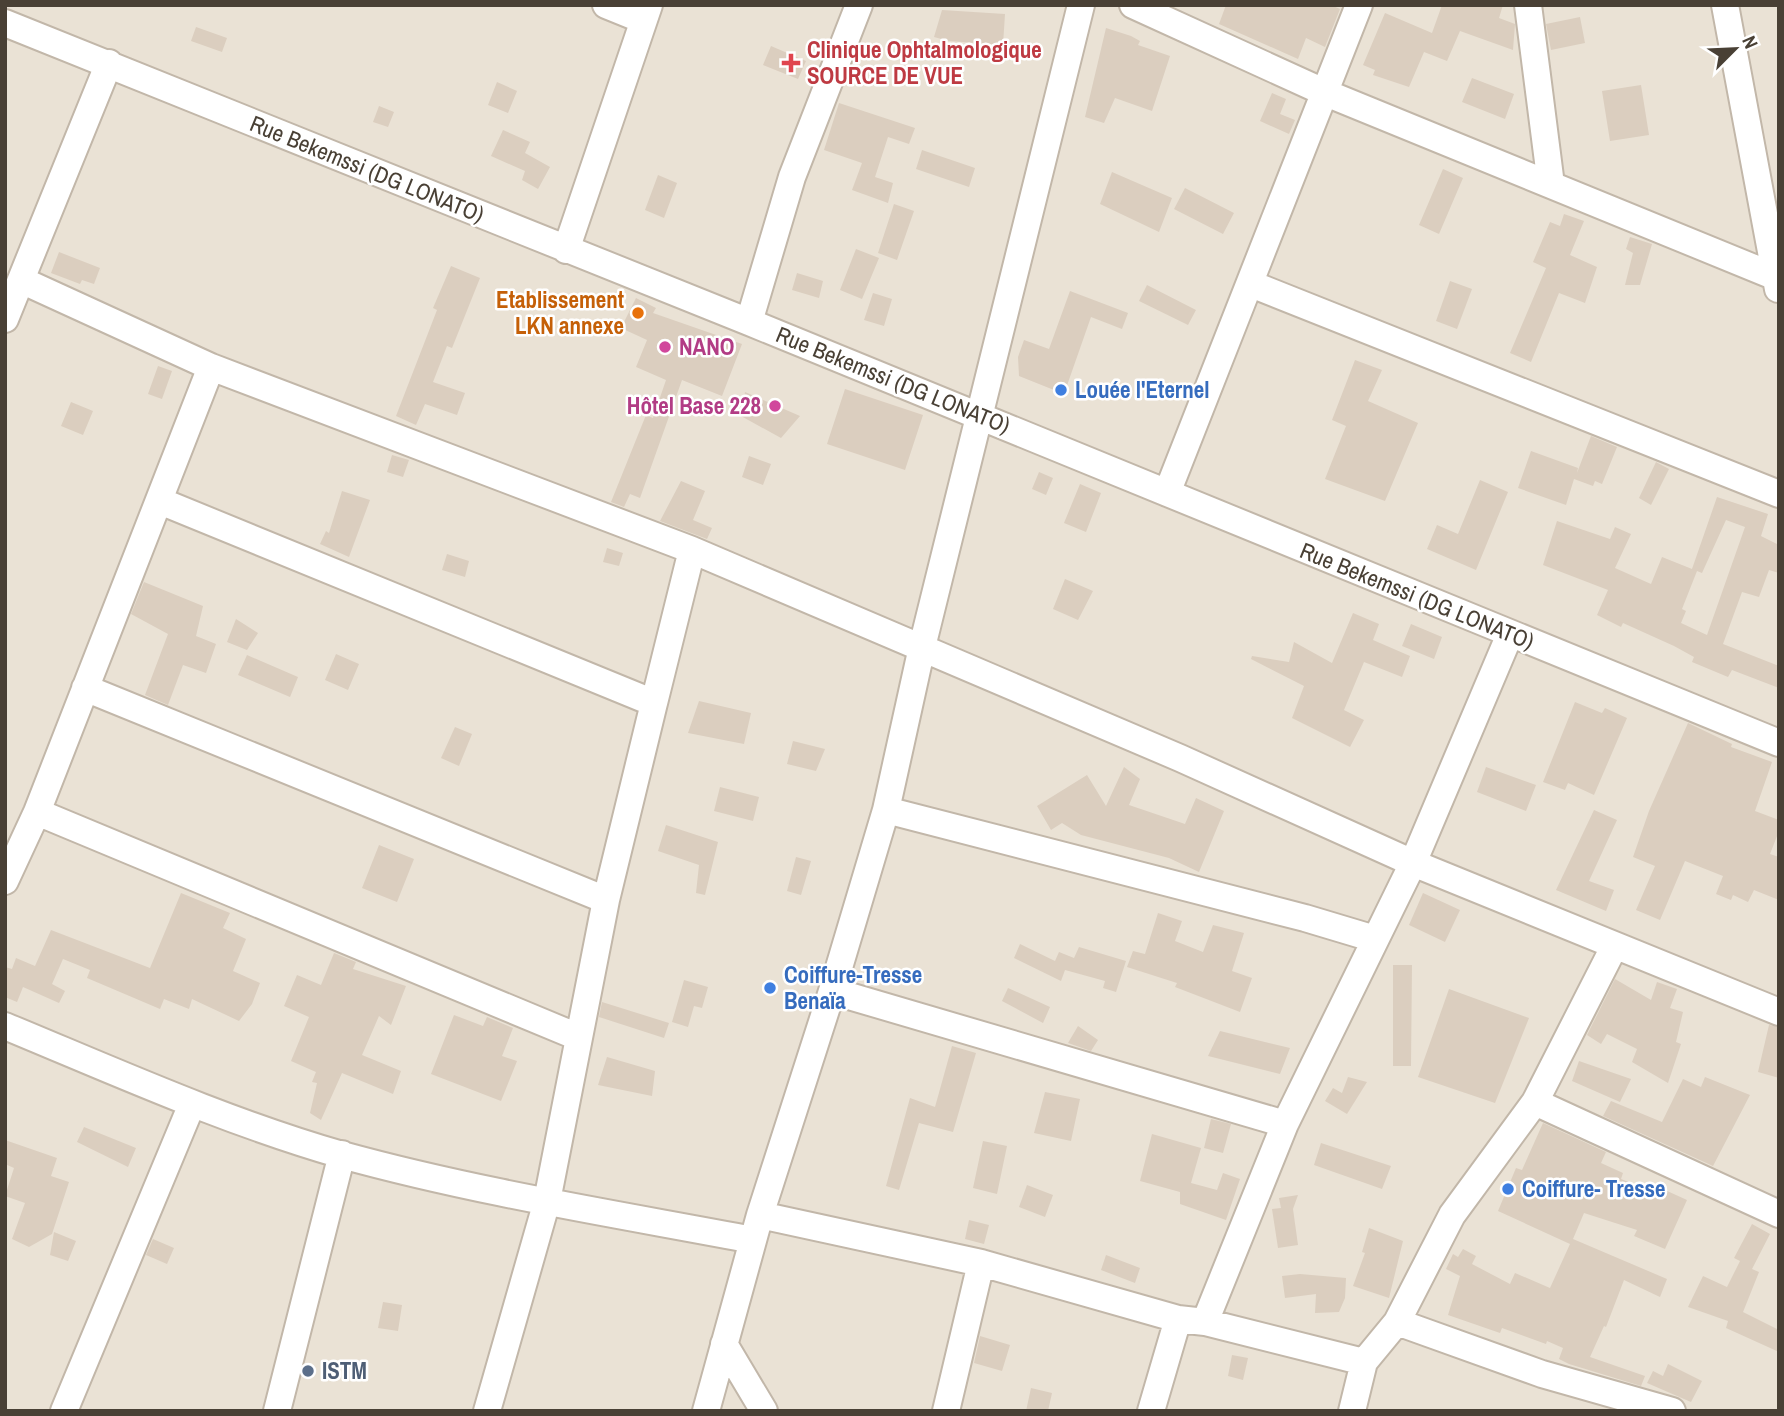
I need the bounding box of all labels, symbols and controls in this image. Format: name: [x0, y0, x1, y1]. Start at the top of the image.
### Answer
north arrow: [1700, 14, 1770, 84]
text: N: [1736, 32, 1765, 53]
place label: Clinique Ophtalmologique SOURCE DE VUE: [807, 34, 1042, 91]
marker: Clinique Ophtalmologique SOURCE DE VUE: [781, 53, 801, 73]
street label: Rue Bekemssi (DG LONATO): [246, 107, 489, 230]
place label: Etablissement LKN annexe: [496, 284, 624, 341]
marker: Etablissement LKN annexe: [630, 305, 646, 321]
street label: Rue Bekemssi (DG LONATO): [772, 318, 1015, 441]
place label: NANO: [679, 331, 735, 362]
marker: NANO: [657, 339, 673, 355]
place label: Louée l'Eternel: [1075, 374, 1209, 405]
marker: Louée l'Eternel: [1053, 382, 1069, 398]
place label: Hôtel Base 228: [627, 390, 761, 421]
marker: Hôtel Base 228: [767, 398, 783, 414]
street label: Rue Bekemssi (DG LONATO): [1296, 534, 1539, 657]
place label: Coiffure-Tresse Benaïa: [784, 959, 922, 1016]
marker: Coiffure-Tresse Benaïa: [762, 980, 778, 996]
place label: Coiffure- Tresse: [1522, 1173, 1666, 1204]
marker: Coiffure- Tresse: [1500, 1181, 1516, 1197]
place label: ISTM: [322, 1355, 367, 1386]
marker: ISTM: [300, 1363, 316, 1379]

